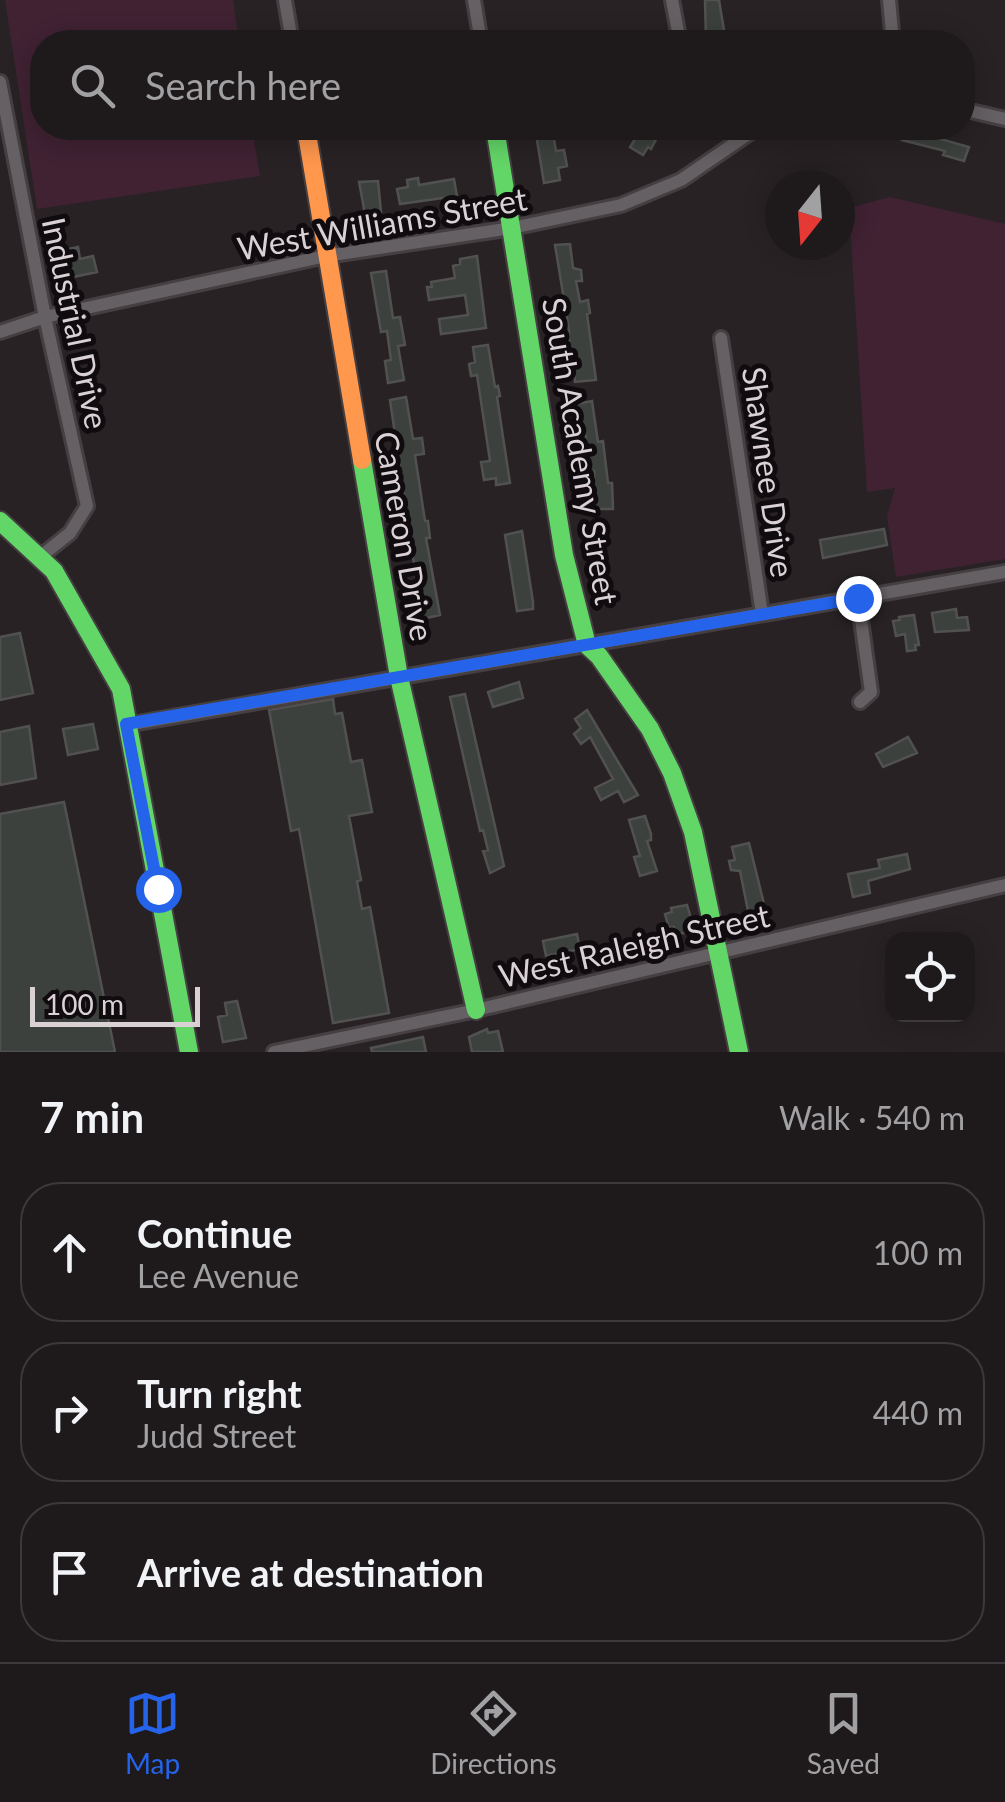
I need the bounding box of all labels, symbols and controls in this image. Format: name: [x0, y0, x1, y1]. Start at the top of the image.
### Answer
search box: [30, 30, 975, 140]
icon: search: [65, 58, 120, 113]
text: Search here: [145, 62, 341, 108]
north arrow: [765, 170, 855, 260]
street label: West Williams Street: [234, 178, 530, 268]
street label: Industrial Drive: [35, 214, 117, 432]
street label: South Academy Street: [535, 294, 627, 608]
street label: Shawnee Drive: [735, 364, 803, 580]
street label: Cameron Drive: [367, 428, 443, 644]
route end: [836, 576, 882, 622]
route start: [136, 867, 182, 913]
street label: West Raleigh Street: [495, 895, 774, 995]
map controls: [885, 932, 975, 1022]
button: locate: [885, 932, 975, 1022]
scale bar: [30, 982, 200, 1026]
text: 100 m: [45, 987, 124, 1021]
text: 7 min: [40, 1092, 144, 1142]
text: Walk · 540 m: [779, 1098, 965, 1137]
text: Continue: [137, 1210, 292, 1256]
icon: ahead: [42, 1225, 97, 1280]
text: 100 m: [873, 1233, 963, 1272]
text: Lee Avenue: [137, 1256, 299, 1295]
text: Turn right: [137, 1370, 302, 1416]
icon: right: [42, 1385, 97, 1440]
text: 440 m: [873, 1393, 963, 1432]
text: Judd Street: [137, 1416, 296, 1455]
icon: arrive: [42, 1545, 97, 1600]
text: Arrive at destination: [137, 1549, 484, 1595]
tab: Map: [125, 1686, 180, 1780]
tab: Directions: [430, 1686, 557, 1780]
tab: Saved: [807, 1686, 880, 1780]

